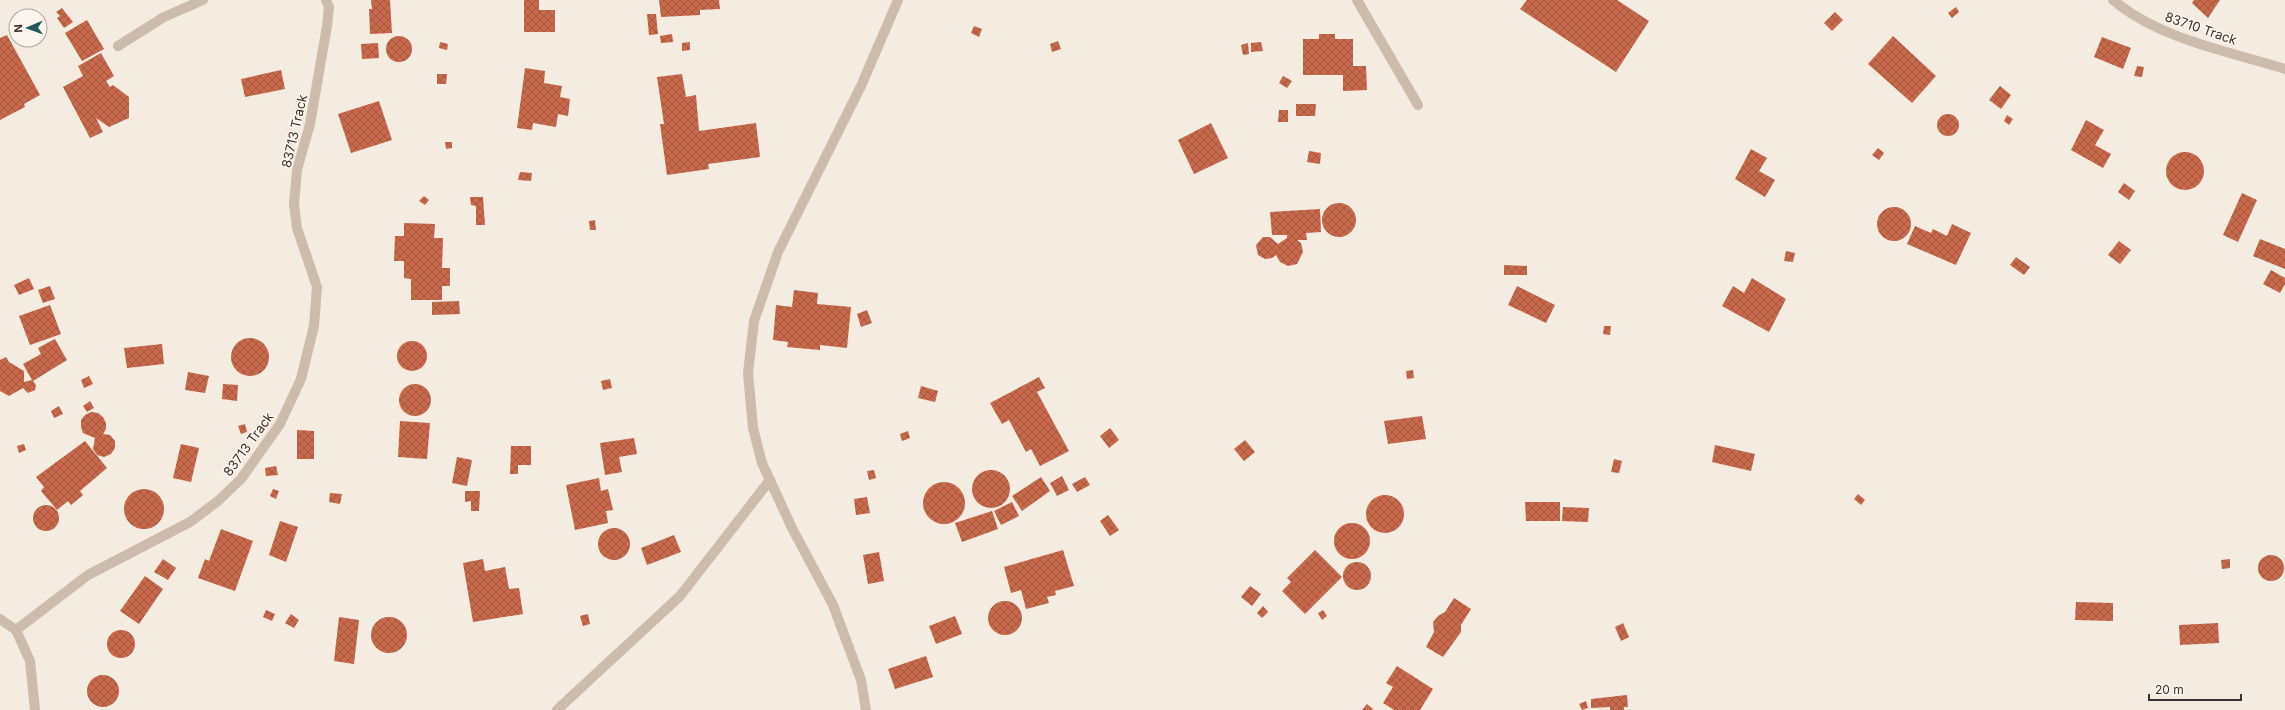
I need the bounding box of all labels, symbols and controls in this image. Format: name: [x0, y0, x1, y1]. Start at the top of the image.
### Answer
north arrow: [8, 8, 48, 48]
street label: 83710 Track: [2163, 8, 2239, 48]
text: N: [11, 24, 25, 33]
street label: 83713 Track: [278, 93, 310, 169]
street label: 83713 Track: [220, 409, 276, 479]
scale bar: [2149, 676, 2241, 702]
text: 20 m: [2155, 682, 2184, 697]

